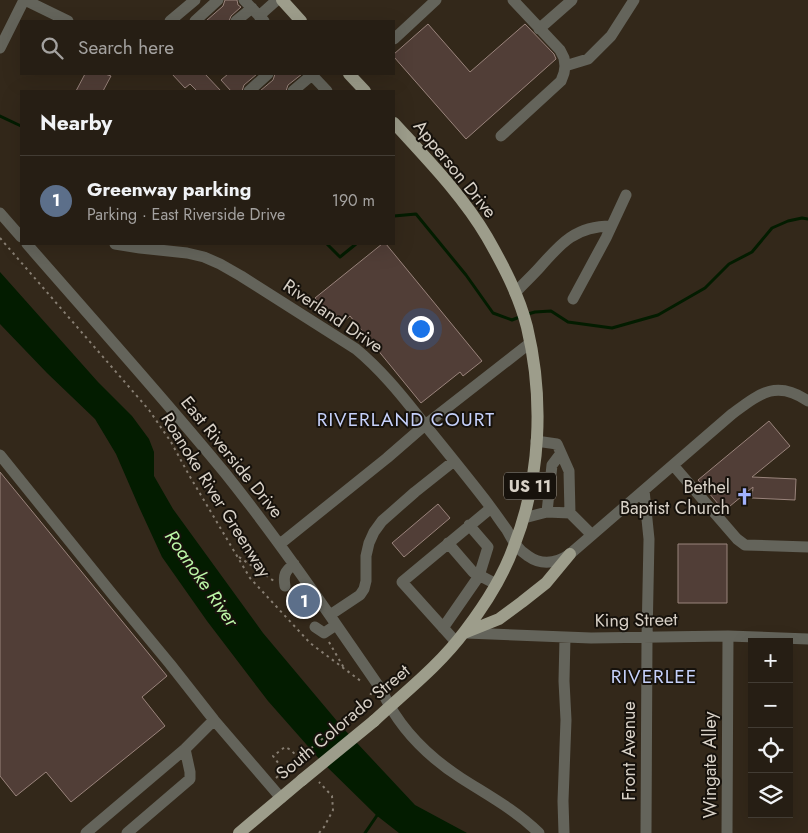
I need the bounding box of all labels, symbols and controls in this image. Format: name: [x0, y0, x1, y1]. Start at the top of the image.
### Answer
search box: [20, 20, 395, 75]
icon: search: [38, 34, 66, 62]
text: Search here: [78, 34, 174, 61]
text: Nearby: [40, 108, 112, 138]
street label: Apperson Drive: [407, 114, 503, 224]
text: Greenway parking: [87, 176, 251, 203]
text: 1: [52, 189, 60, 212]
text: 190 m: [332, 189, 375, 212]
text: Parking · East Riverside Drive: [87, 203, 285, 226]
street label: Riverland Drive: [278, 273, 388, 359]
your location: [408, 316, 434, 342]
street label: East Riverside Drive: [175, 390, 289, 524]
district label: RIVERLAND COURT: [317, 406, 495, 433]
street label: Roanoke River Greenway: [157, 409, 275, 581]
road number: US 11: [504, 472, 556, 500]
place label: Bethel Baptist Church: [620, 474, 730, 521]
church icon: Bethel Baptist Church: [734, 487, 754, 507]
water label: Roanoke River: [160, 525, 244, 631]
pin: 1: [288, 582, 320, 620]
street label: King Street: [594, 606, 678, 634]
map controls: [748, 638, 793, 818]
button: +: [748, 638, 793, 683]
street label: South Colorado Street: [270, 658, 416, 786]
district label: RIVERLEE: [611, 663, 697, 690]
button: −: [748, 683, 793, 728]
street label: Front Avenue: [616, 701, 642, 801]
street label: Wingate Alley: [697, 711, 723, 818]
button: locate: [748, 728, 793, 773]
button: layers: [748, 773, 793, 818]

